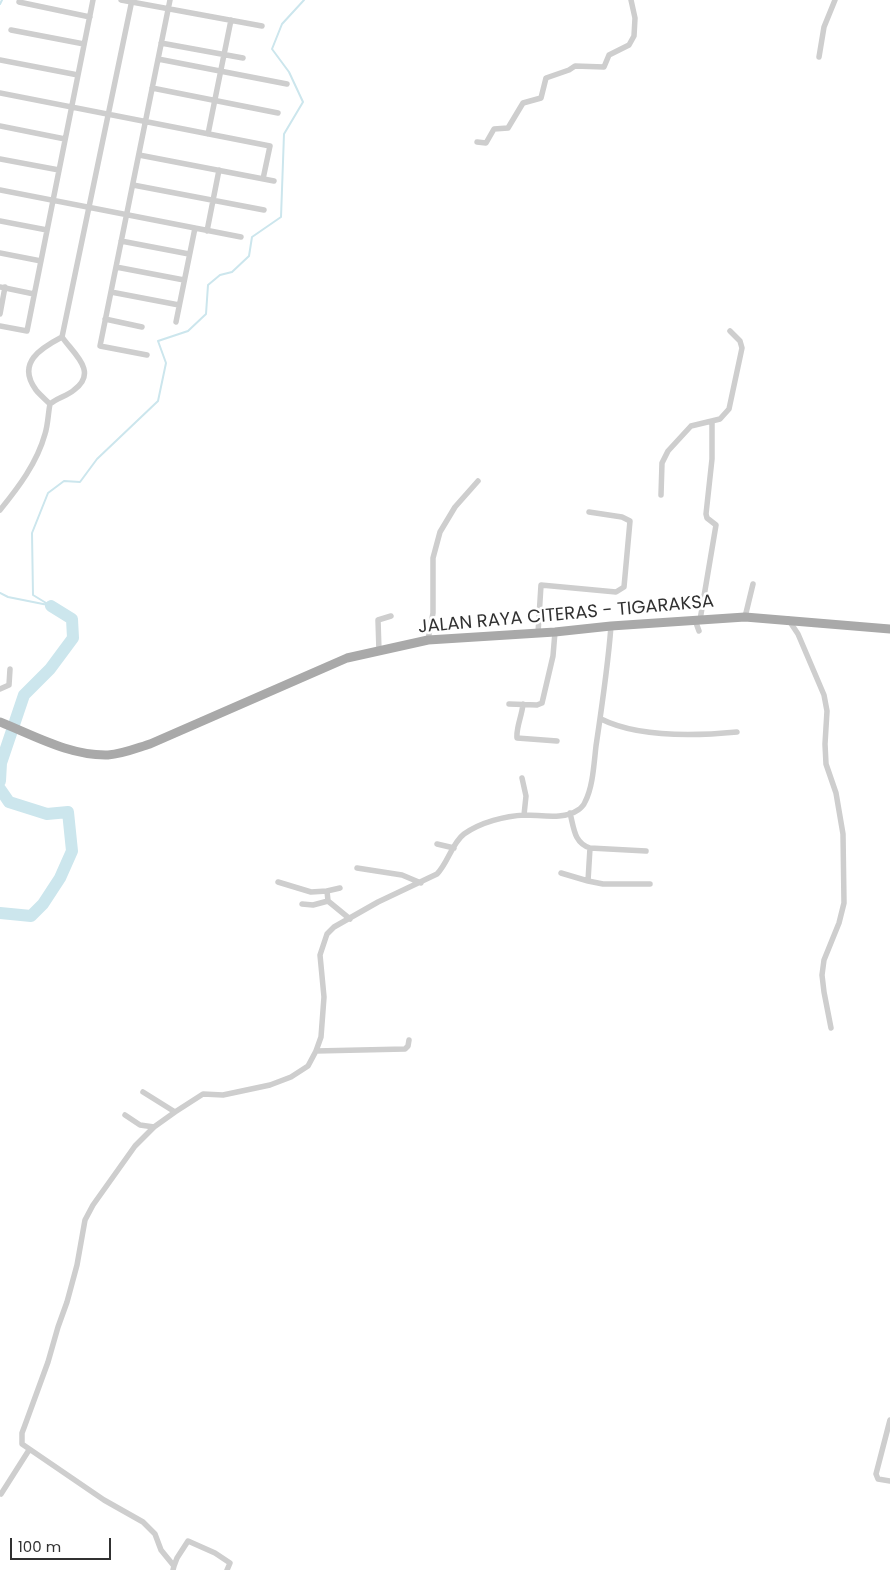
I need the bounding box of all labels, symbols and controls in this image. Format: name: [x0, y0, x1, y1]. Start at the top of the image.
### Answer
street label: JALAN RAYA CITERAS - TIGARAKSA: [417, 591, 715, 639]
scale bar: [12, 1528, 114, 1560]
text: 100 m: [18, 1536, 61, 1557]

